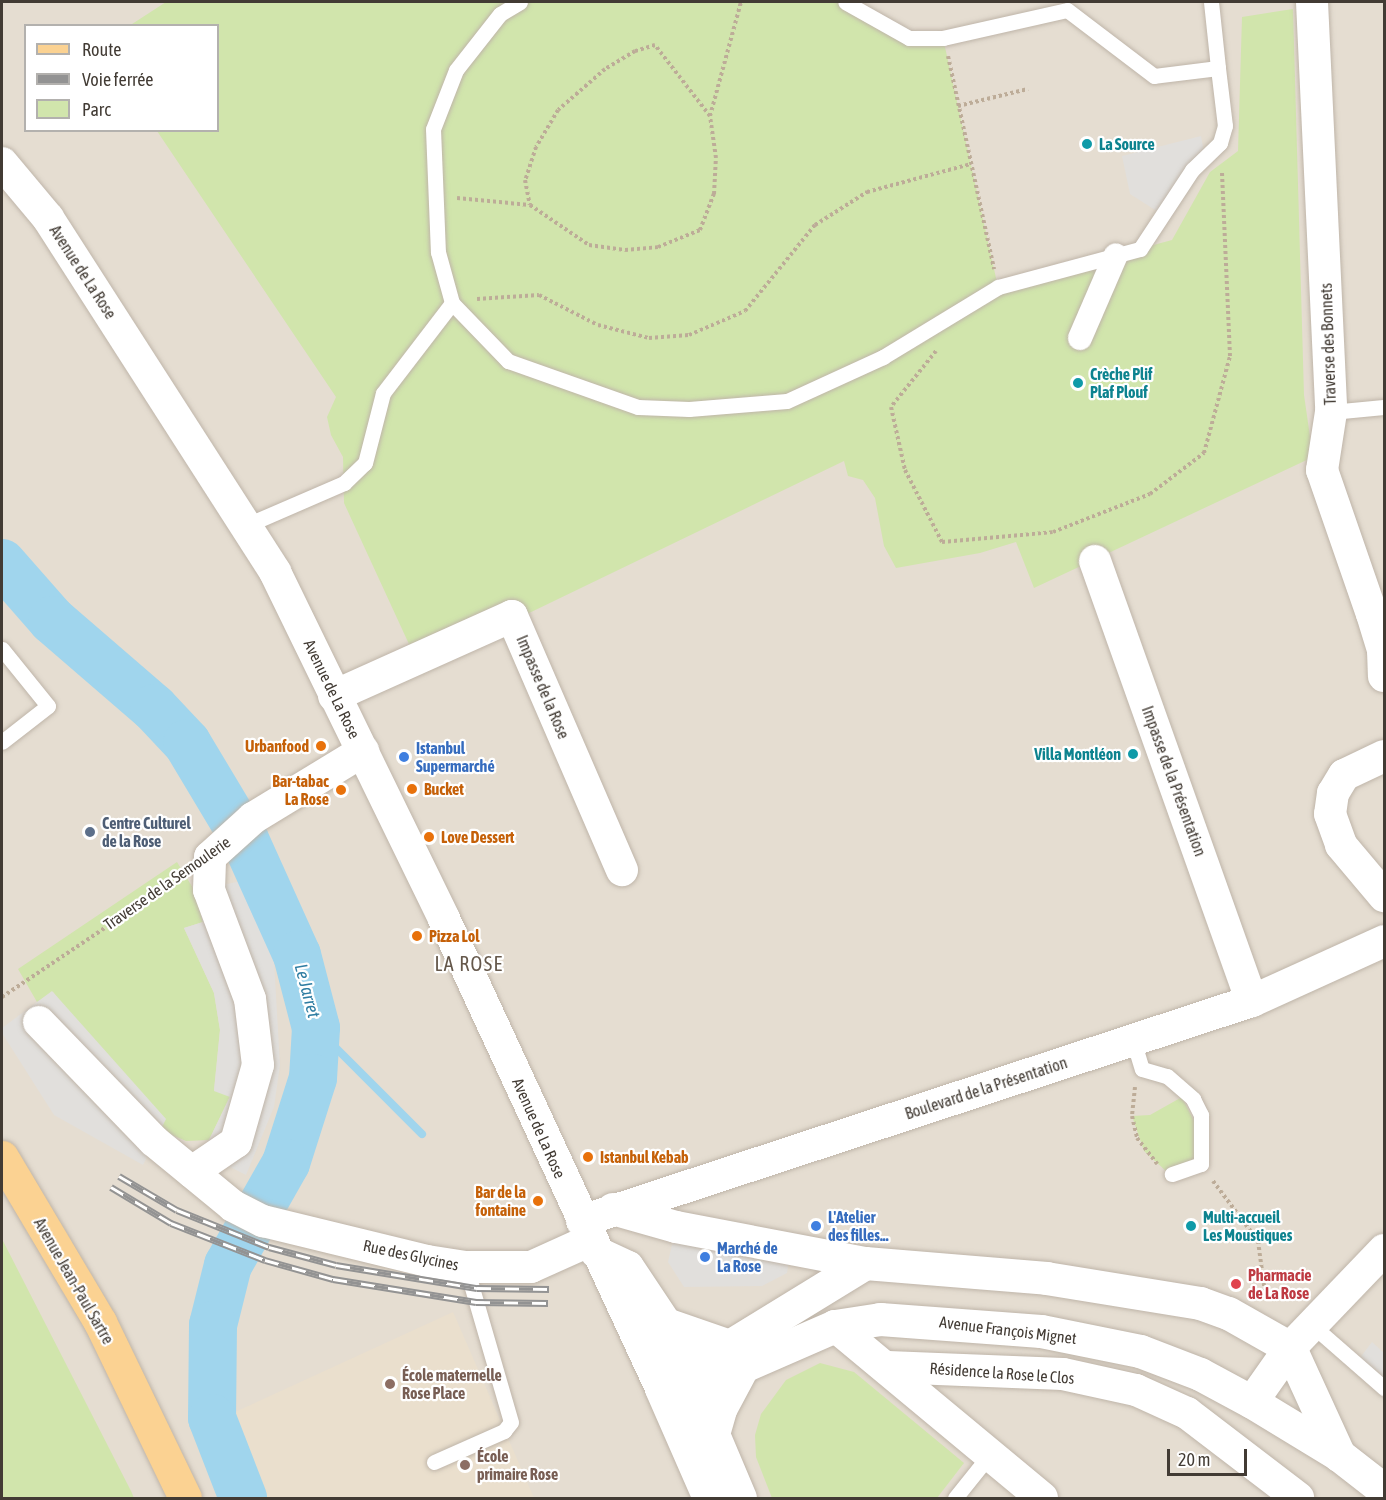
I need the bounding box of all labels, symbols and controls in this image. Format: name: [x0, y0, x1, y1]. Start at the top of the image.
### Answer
legend: [24, 24, 219, 132]
text: Route: [82, 39, 121, 60]
text: Voie ferrée: [82, 69, 154, 90]
text: Parc: [82, 99, 111, 120]
place label: La Source: [1099, 134, 1155, 154]
marker: La Source: [1080, 137, 1094, 151]
street label: Avenue de La Rose: [46, 222, 120, 322]
street label: Traverse des Bonnets: [1316, 283, 1340, 405]
place label: Crèche Plif Plaf Plouf: [1090, 364, 1152, 402]
marker: Crèche Plif Plaf Plouf: [1071, 376, 1085, 390]
street label: Impasse de la Rose: [513, 632, 573, 742]
street label: Avenue de La Rose: [300, 636, 364, 742]
street label: Impasse de la Présentation: [1138, 703, 1210, 859]
place label: Urbanfood: [245, 736, 309, 756]
place label: Istanbul Supermarché: [416, 738, 495, 776]
marker: Urbanfood: [314, 739, 328, 753]
place label: Villa Montléon: [1034, 744, 1121, 764]
marker: Villa Montléon: [1126, 747, 1140, 761]
marker: Istanbul Supermarché: [397, 750, 411, 764]
place label: Bar-tabac La Rose: [272, 771, 329, 809]
place label: Bucket: [424, 779, 464, 799]
marker: Bucket: [405, 782, 419, 796]
marker: Bar-tabac La Rose: [334, 783, 348, 797]
place label: Centre Culturel de la Rose: [102, 813, 191, 851]
marker: Centre Culturel de la Rose: [83, 825, 97, 839]
place label: Love Dessert: [441, 827, 514, 847]
marker: Love Dessert: [422, 830, 436, 844]
street label: Traverse de la Semoulerie: [100, 832, 234, 934]
place label: Pizza Lol: [429, 926, 479, 946]
marker: Pizza Lol: [410, 929, 424, 943]
district label: LA ROSE: [434, 951, 504, 975]
water label: Le Jarret: [289, 962, 325, 1020]
street label: Boulevard de la Présentation: [902, 1053, 1070, 1123]
street label: Avenue de La Rose: [508, 1075, 570, 1181]
place label: Istanbul Kebab: [600, 1147, 689, 1167]
marker: Istanbul Kebab: [581, 1150, 595, 1164]
place label: Bar de la fontaine: [475, 1182, 526, 1220]
marker: Bar de la fontaine: [531, 1194, 545, 1208]
place label: L'Atelier des filles...: [828, 1207, 889, 1245]
place label: Multi-accueil Les Moustiques: [1203, 1207, 1292, 1245]
street label: Avenue Jean-Paul Sartre: [30, 1214, 118, 1348]
marker: L'Atelier des filles...: [809, 1219, 823, 1233]
marker: Multi-accueil Les Moustiques: [1184, 1219, 1198, 1233]
street label: Rue des Glycines: [361, 1236, 461, 1274]
place label: Marché de La Rose: [717, 1238, 778, 1276]
marker: Marché de La Rose: [698, 1250, 712, 1264]
place label: Pharmacie de La Rose: [1248, 1265, 1312, 1303]
marker: Pharmacie de La Rose: [1229, 1277, 1243, 1291]
street label: Avenue François Mignet: [938, 1312, 1078, 1348]
street label: Résidence la Rose le Clos: [929, 1358, 1075, 1388]
place label: École maternelle Rose Place: [402, 1365, 502, 1403]
marker: École maternelle Rose Place: [383, 1377, 397, 1391]
scale bar: [1170, 1437, 1250, 1475]
place label: École primaire Rose: [477, 1446, 558, 1484]
text: 20 m: [1178, 1449, 1210, 1470]
marker: École primaire Rose: [458, 1458, 472, 1472]

